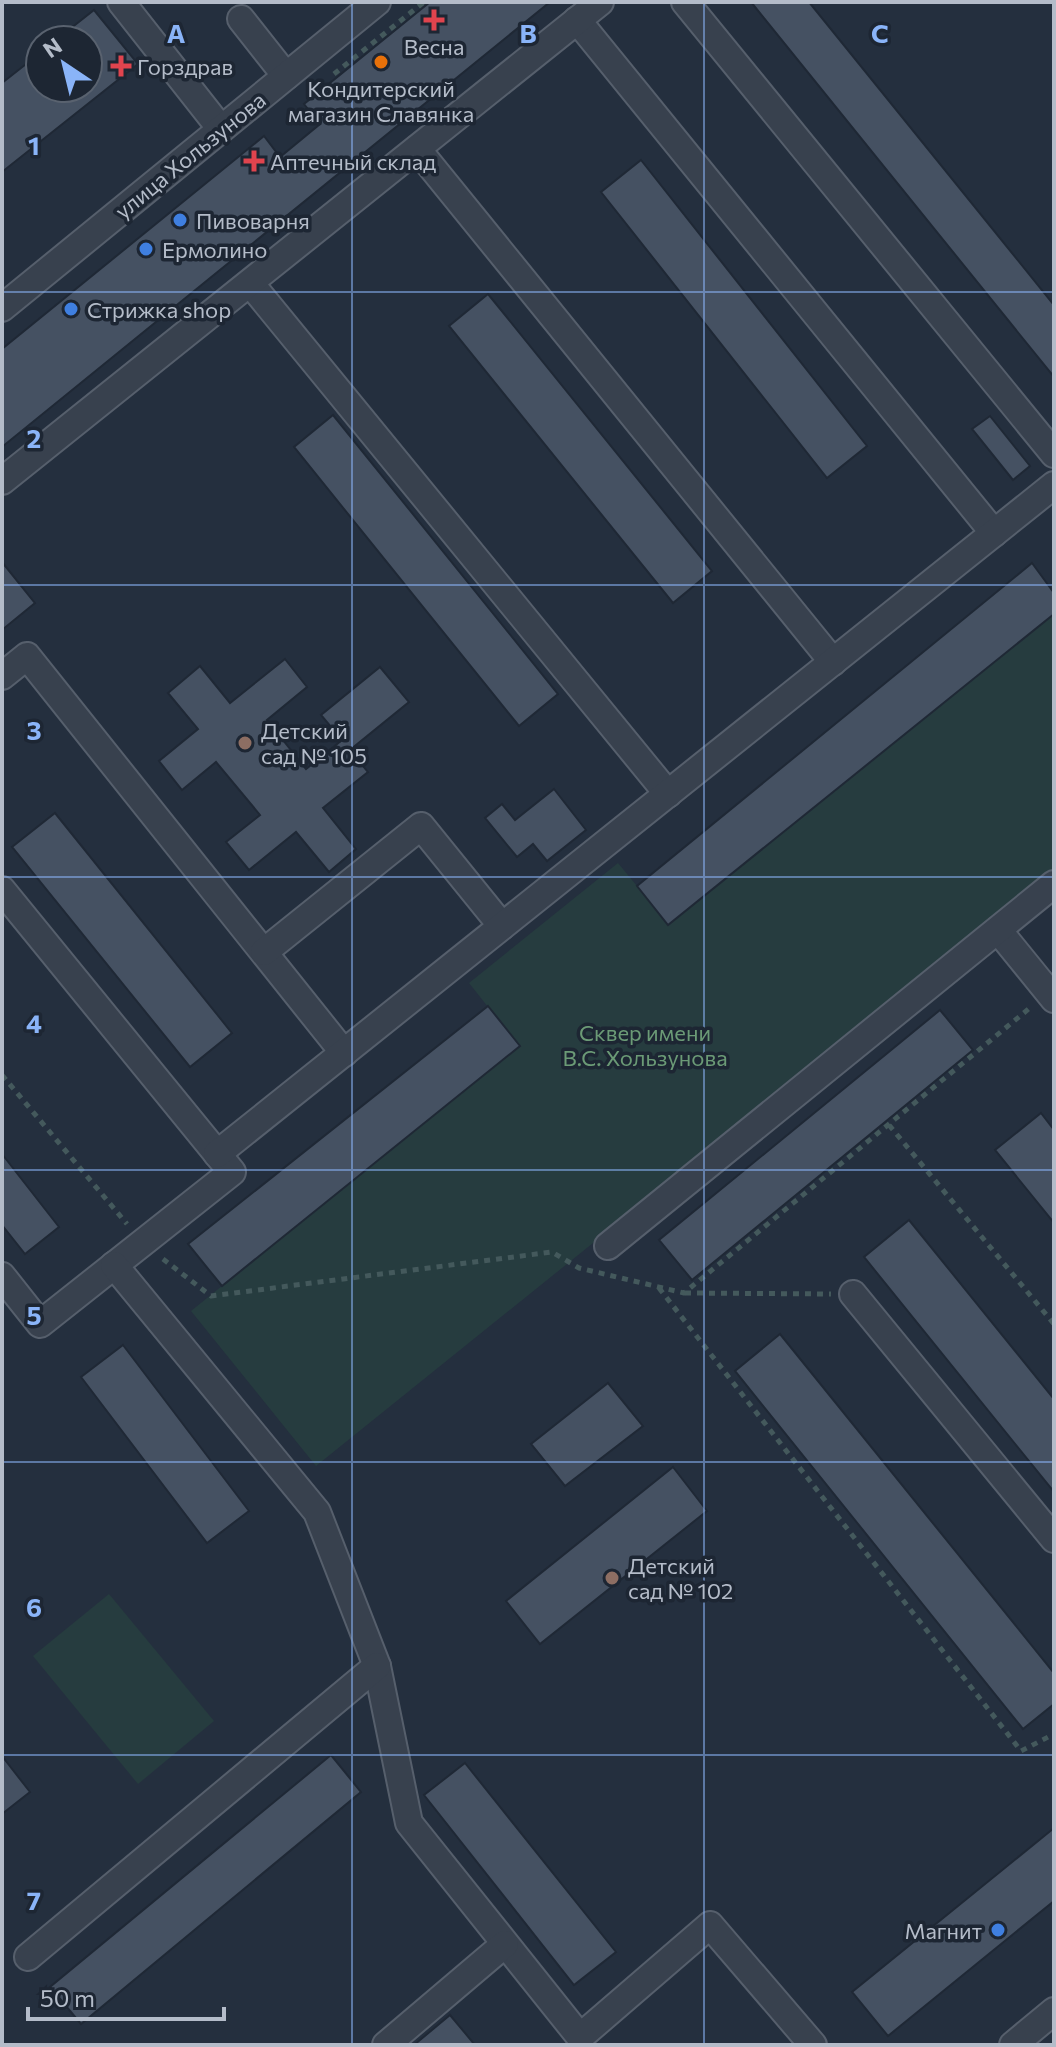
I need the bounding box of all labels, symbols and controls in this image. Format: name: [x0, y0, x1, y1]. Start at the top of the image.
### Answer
marker: Весна: [425, 11, 443, 29]
text: A: [167, 17, 186, 48]
text: B: [519, 17, 537, 48]
text: C: [871, 17, 889, 48]
north arrow: [24, 24, 104, 104]
text: N: [38, 31, 67, 63]
place label: Весна: [404, 33, 464, 60]
place label: Горздрав: [137, 53, 233, 80]
marker: Кондитерский магазин Славянка: [372, 53, 390, 71]
marker: Горздрав: [112, 57, 130, 75]
place label: Кондитерский магазин Славянка: [288, 75, 474, 127]
street label: улица Хользунова: [109, 86, 271, 224]
text: 1: [28, 129, 40, 160]
place label: Аптечный склад: [270, 148, 436, 175]
marker: Аптечный склад: [245, 152, 263, 170]
place label: Пивоварня: [196, 207, 310, 234]
marker: Пивоварня: [171, 211, 189, 229]
place label: Ермолино: [162, 236, 268, 263]
marker: Ермолино: [137, 240, 155, 258]
place label: Стрижка shop: [87, 296, 231, 323]
marker: Стрижка shop: [62, 300, 80, 318]
text: 2: [27, 422, 41, 453]
text: 3: [26, 714, 42, 745]
place label: Детский сад № 105: [261, 717, 367, 769]
marker: Детский сад № 105: [236, 734, 254, 752]
text: 4: [26, 1007, 42, 1038]
park label: Сквер имени В.С. Хользунова: [562, 1019, 728, 1071]
text: 5: [26, 1299, 42, 1330]
place label: Детский сад № 102: [628, 1552, 733, 1604]
marker: Детский сад № 102: [603, 1569, 621, 1587]
text: 6: [26, 1591, 42, 1622]
text: 7: [27, 1884, 41, 1915]
place label: Магнит: [905, 1917, 982, 1944]
marker: Магнит: [989, 1921, 1007, 1939]
scale bar: [28, 1971, 224, 2021]
text: 50 m: [40, 1983, 95, 2012]

